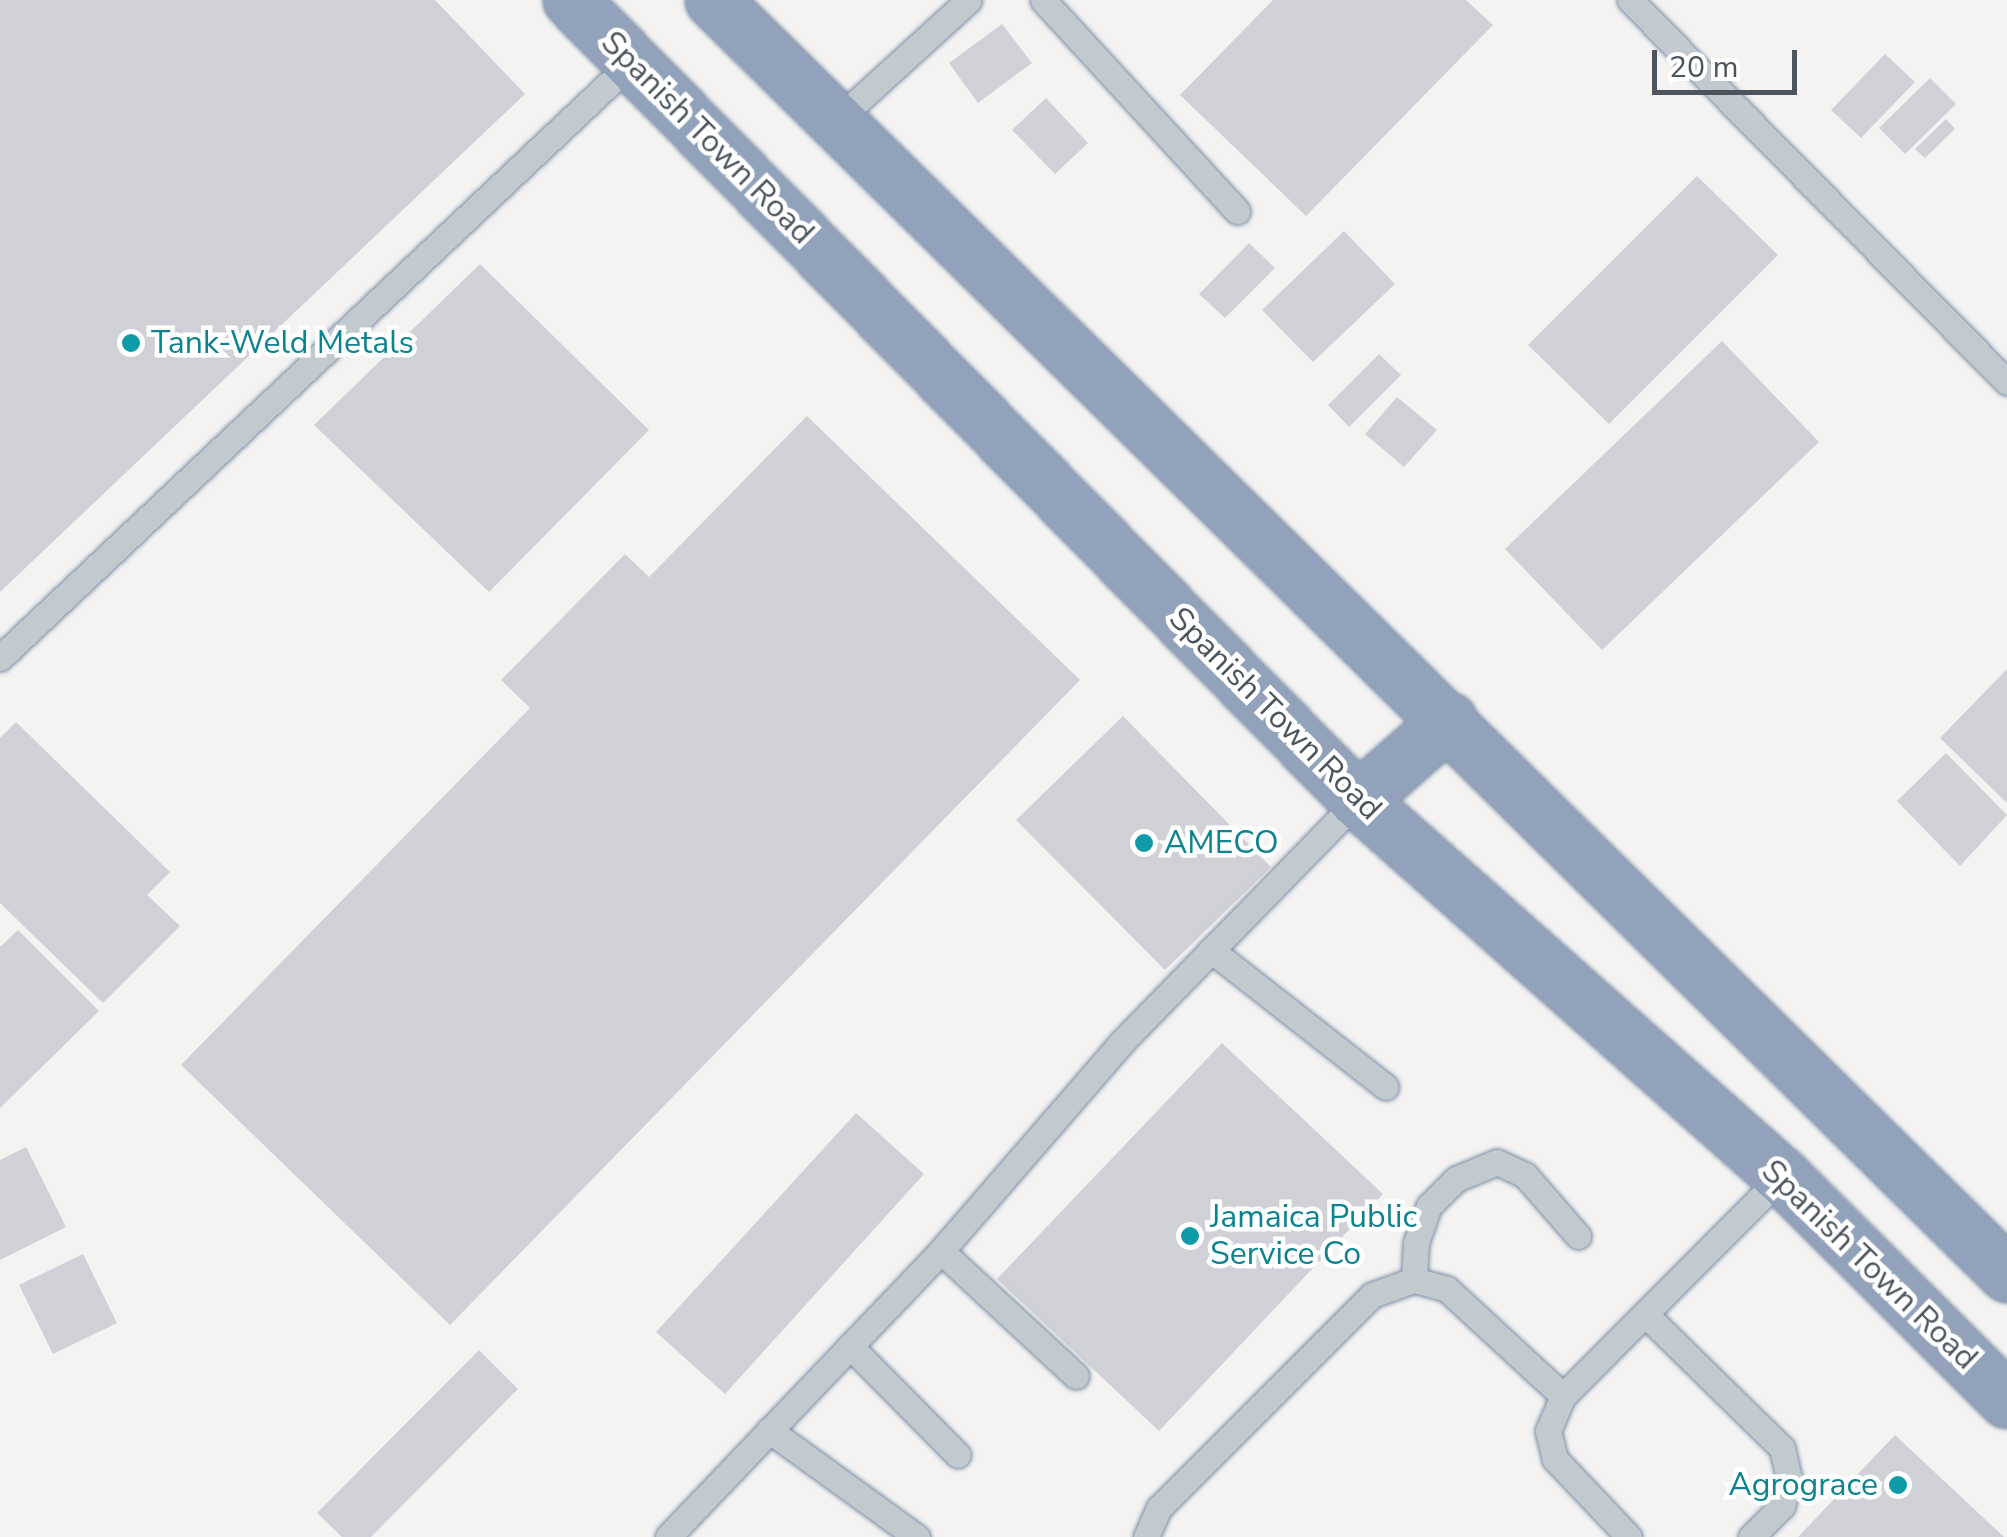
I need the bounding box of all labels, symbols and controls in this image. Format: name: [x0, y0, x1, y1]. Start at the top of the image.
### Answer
street label: Spanish Town Road: [593, 24, 821, 252]
scale bar: [1657, 30, 1802, 92]
text: 20 m: [1669, 47, 1738, 88]
place label: Tank-Weld Metals: [151, 324, 414, 362]
marker: Tank-Weld Metals: [120, 332, 142, 354]
street label: Spanish Town Road: [1161, 600, 1389, 828]
place label: AMECO: [1164, 824, 1279, 862]
marker: AMECO: [1133, 832, 1155, 854]
street label: Spanish Town Road: [1753, 1152, 1985, 1378]
place label: Jamaica Public Service Co: [1210, 1199, 1417, 1274]
marker: Jamaica Public Service Co: [1179, 1225, 1201, 1247]
place label: Agrograce: [1729, 1466, 1878, 1504]
marker: Agrograce: [1887, 1474, 1909, 1496]

